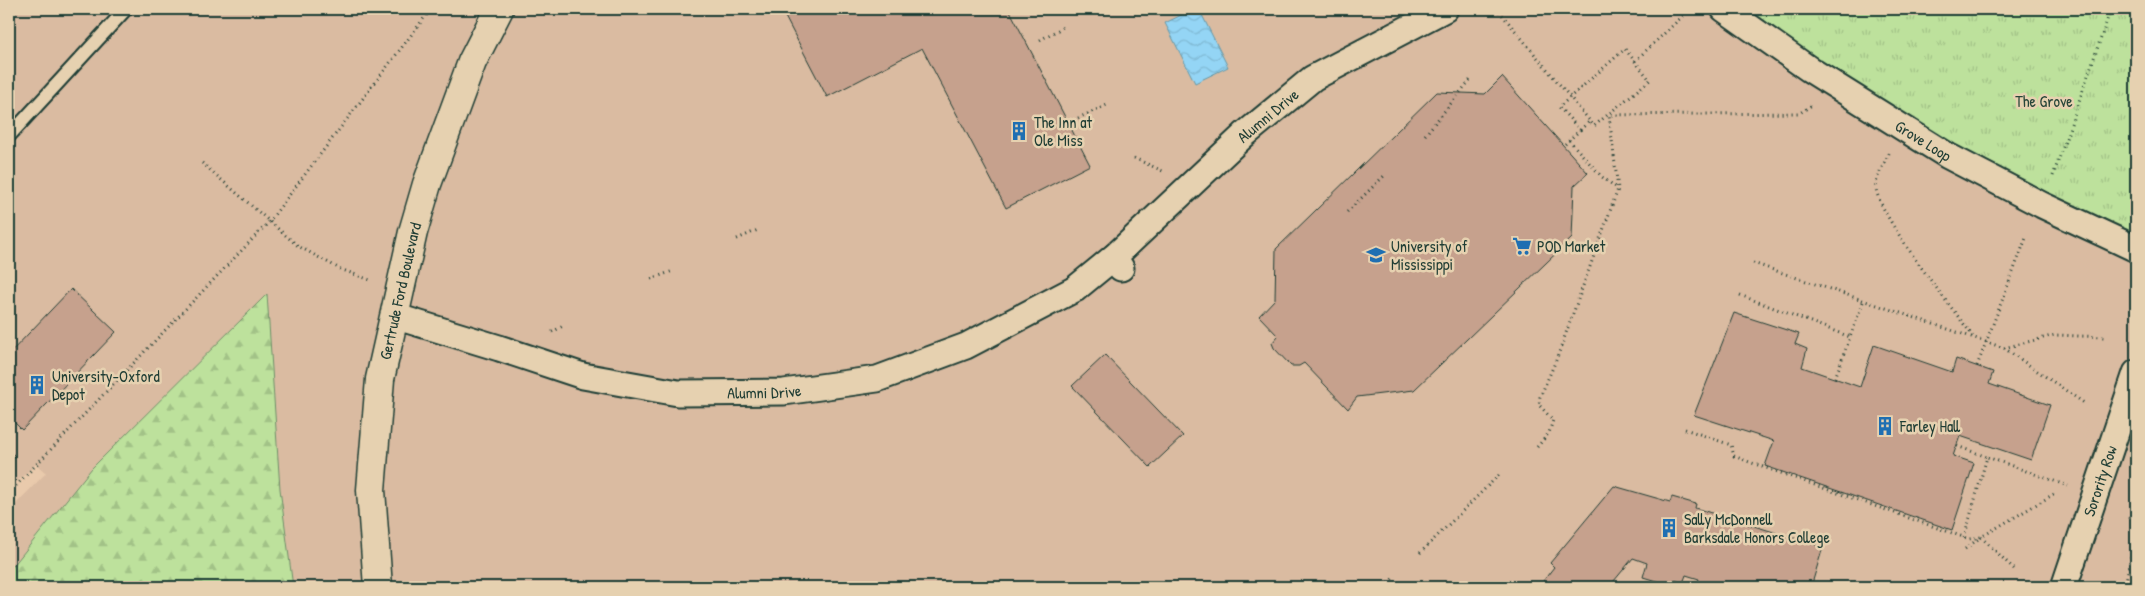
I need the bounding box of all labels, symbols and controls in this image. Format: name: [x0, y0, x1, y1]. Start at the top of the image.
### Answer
street label: Alumni Drive: [1232, 83, 1304, 147]
park label: The Grove: [2015, 90, 2073, 112]
place label: The Inn at Ole Miss: [1034, 111, 1092, 151]
street label: Grove Loop: [1891, 115, 1956, 167]
building icon: The Inn at Ole Miss: [1008, 120, 1030, 142]
street label: Gertrude Ford Boulevard: [374, 220, 426, 361]
place label: University of Mississippi: [1391, 235, 1468, 275]
supermarket icon: POD Market: [1511, 235, 1533, 257]
place label: POD Market: [1537, 235, 1606, 257]
school or university icon: University of Mississippi: [1365, 244, 1387, 266]
place label: University-Oxford Depot: [52, 365, 160, 405]
building icon: University-Oxford Depot: [26, 374, 48, 396]
street label: Alumni Drive: [727, 379, 803, 404]
building icon: Farley Hall: [1874, 415, 1896, 437]
place label: Farley Hall: [1899, 415, 1960, 437]
street label: Sorority Row: [2078, 443, 2122, 519]
place label: Sally McDonnell Barksdale Honors College: [1684, 508, 1830, 548]
building icon: Sally McDonnell Barksdale Honors College: [1658, 517, 1680, 539]

